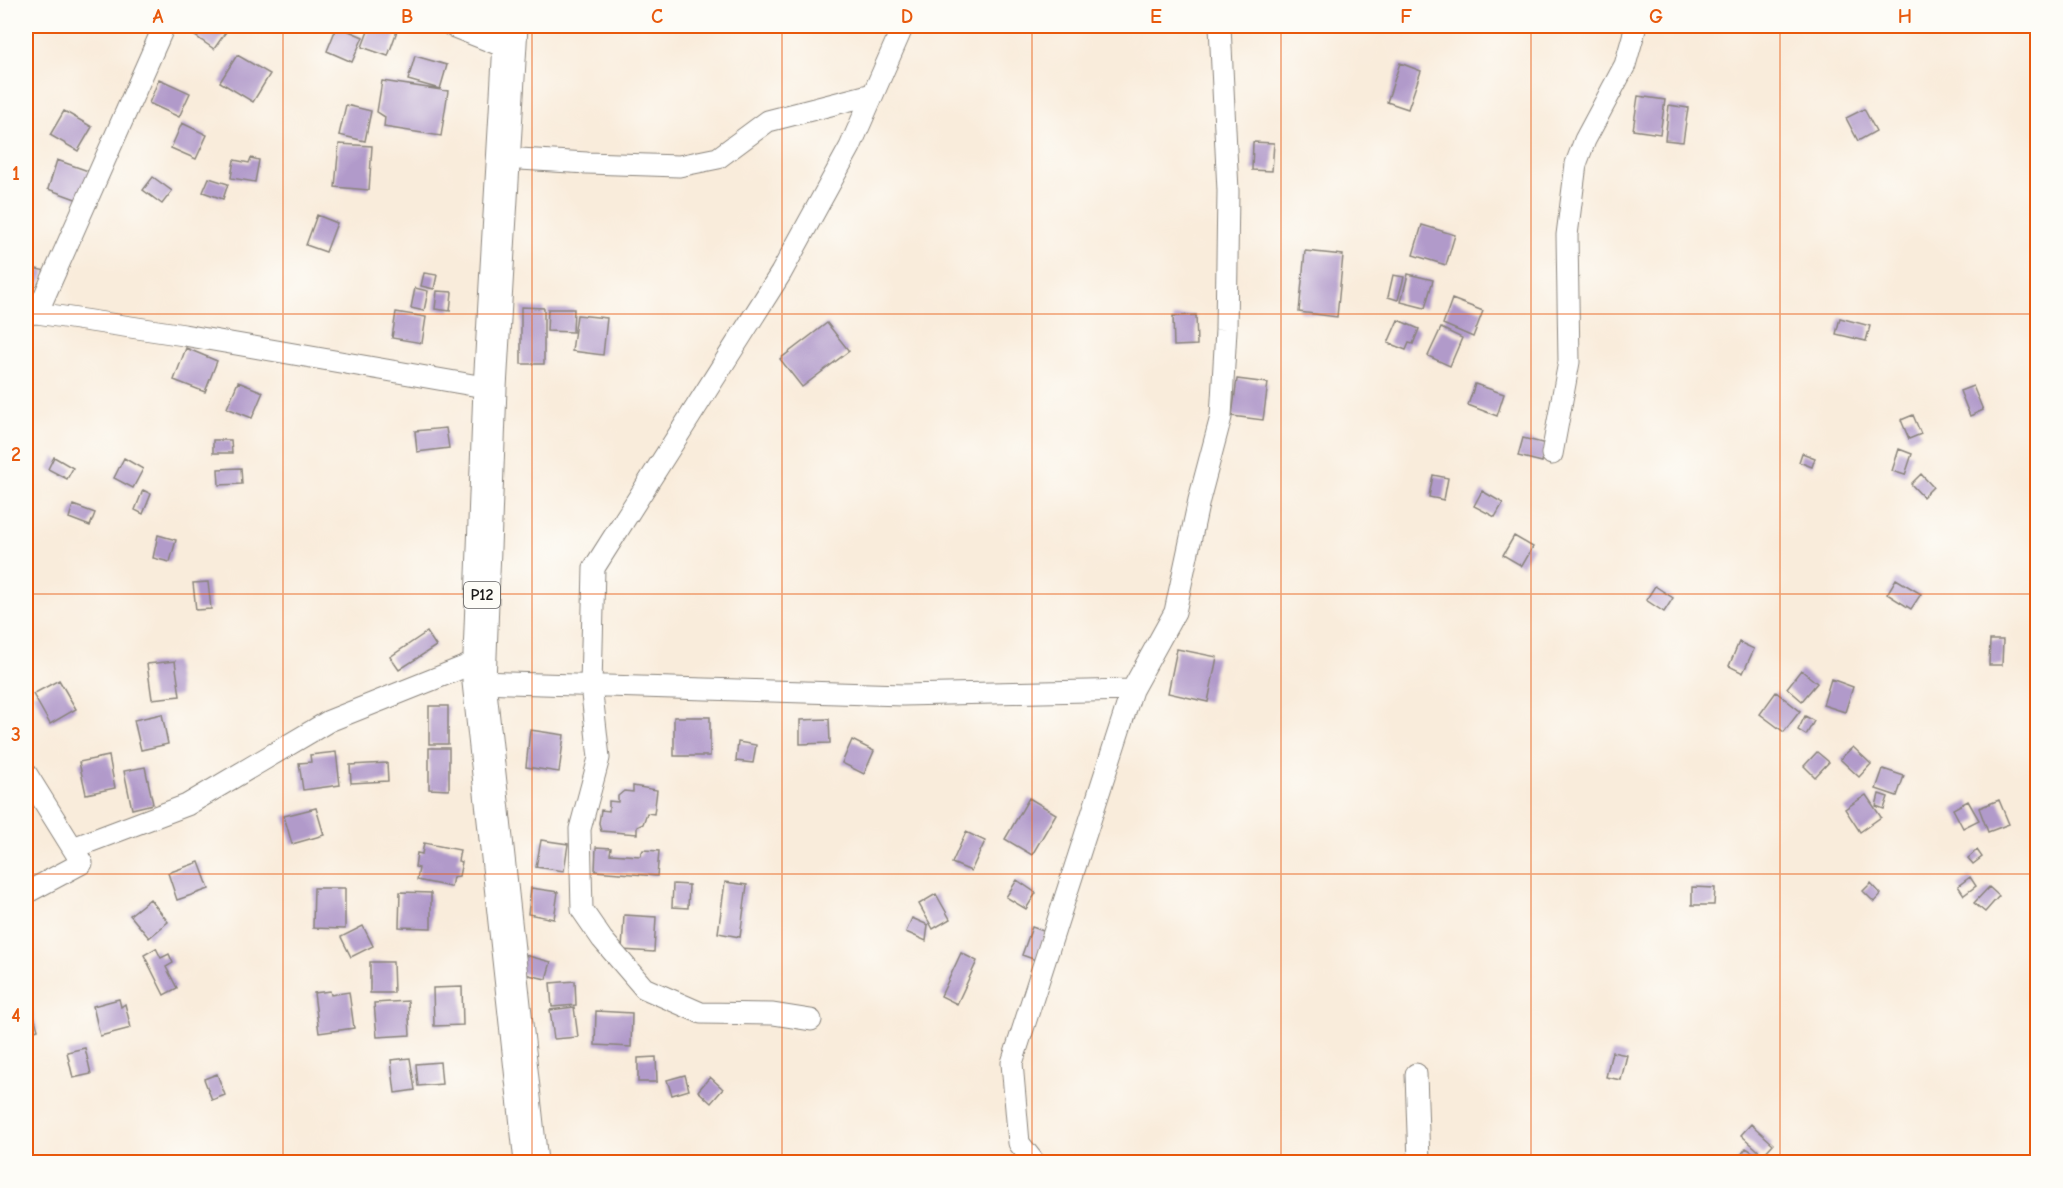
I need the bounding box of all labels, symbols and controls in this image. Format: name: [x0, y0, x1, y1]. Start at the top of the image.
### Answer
text: A: [152, 5, 164, 28]
text: B: [401, 5, 413, 28]
text: C: [651, 5, 663, 28]
text: D: [901, 5, 913, 28]
text: E: [1150, 5, 1162, 28]
text: F: [1400, 5, 1412, 28]
text: G: [1649, 5, 1663, 28]
text: H: [1898, 5, 1912, 28]
text: 1: [12, 162, 20, 185]
text: 2: [11, 443, 21, 466]
road number: P12: [464, 582, 500, 608]
text: 3: [11, 723, 21, 746]
text: 4: [11, 1004, 21, 1027]

